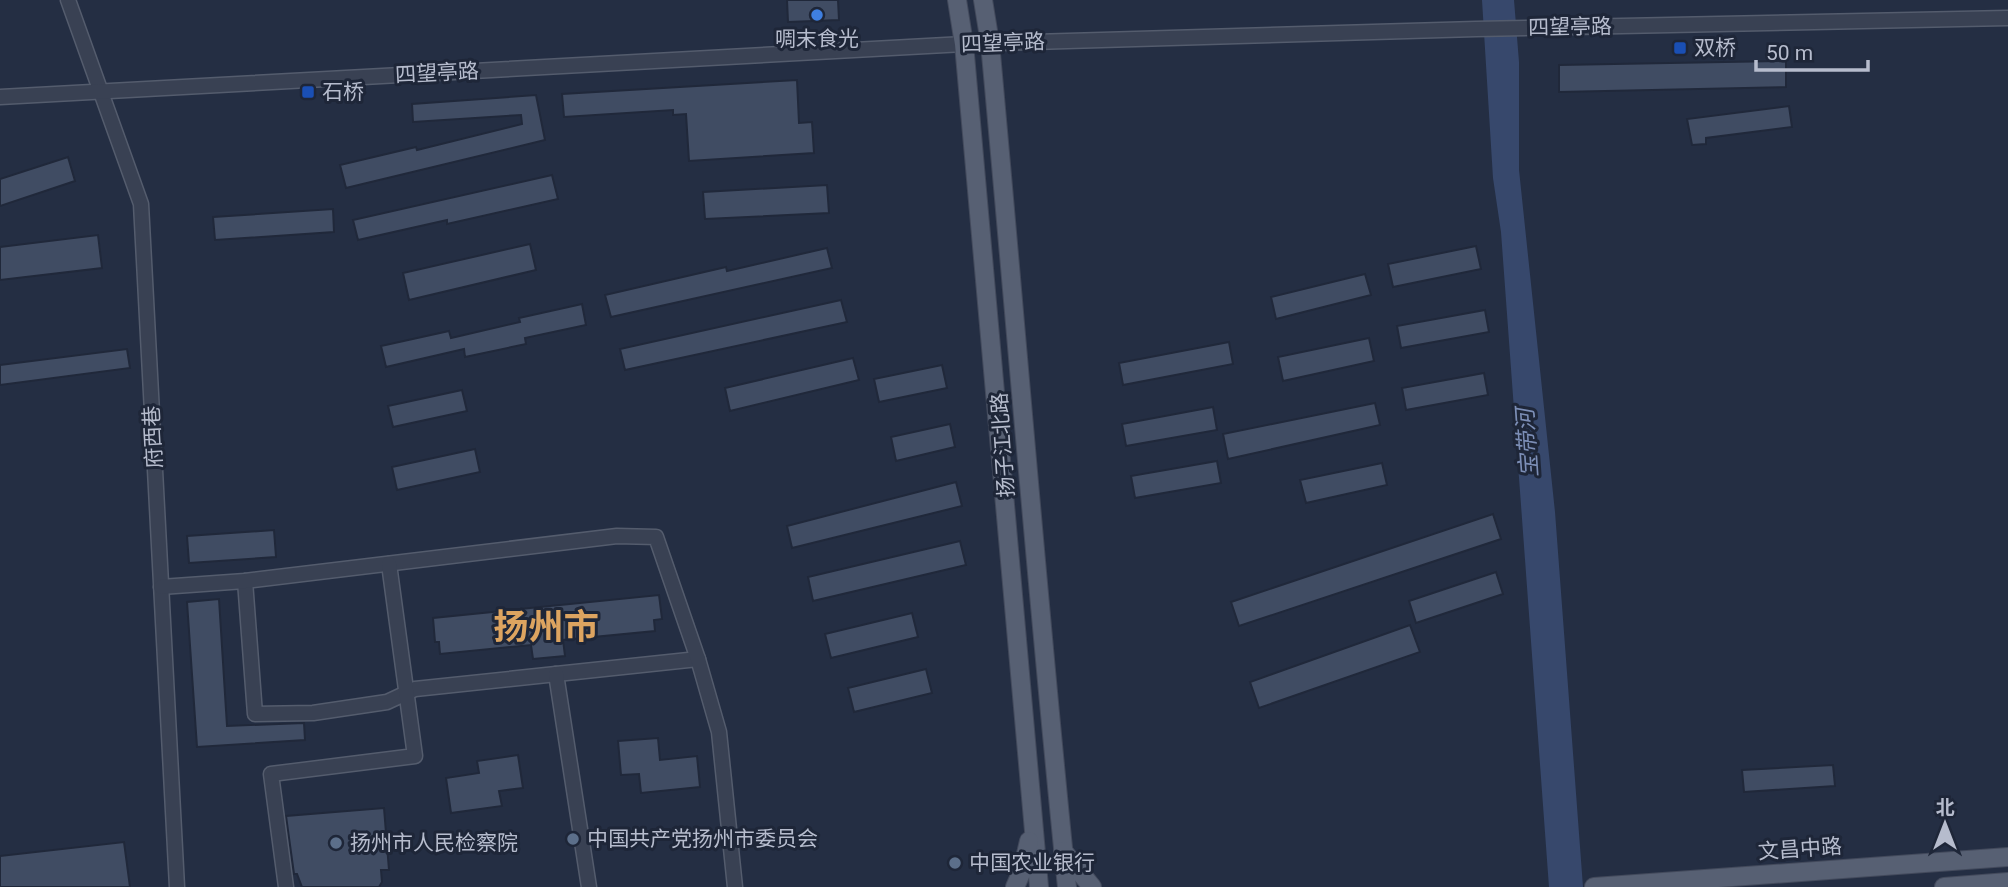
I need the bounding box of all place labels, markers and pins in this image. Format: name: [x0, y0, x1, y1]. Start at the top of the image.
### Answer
marker: 啁末食光: [809, 7, 825, 23]
place label: 啁末食光: [775, 27, 859, 51]
place label: 双桥: [1694, 36, 1736, 60]
marker: 双桥: [1672, 40, 1688, 56]
place label: 石桥: [322, 80, 364, 104]
marker: 石桥: [300, 84, 316, 100]
place label: 中国共产党扬州市委员会: [587, 827, 818, 851]
place label: 扬州市人民检察院: [350, 831, 518, 855]
marker: 中国共产党扬州市委员会: [565, 831, 581, 847]
marker: 扬州市人民检察院: [328, 835, 344, 851]
place label: 中国农业银行: [969, 851, 1095, 875]
marker: 中国农业银行: [947, 855, 963, 871]

